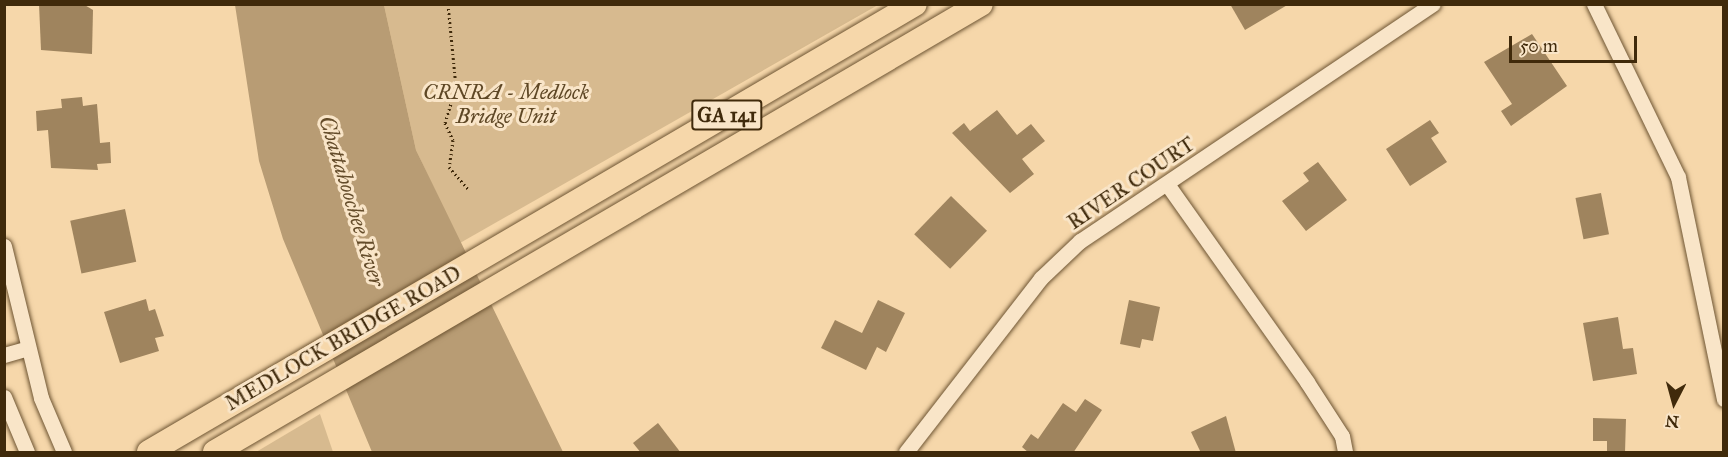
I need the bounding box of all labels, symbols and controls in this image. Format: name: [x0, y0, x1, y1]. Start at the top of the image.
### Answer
scale bar: [1512, 24, 1640, 62]
text: 50 m: [1520, 35, 1558, 57]
park label: CRNRA - Medlock Bridge Unit: [423, 79, 589, 129]
road number: GA 141: [691, 98, 763, 132]
water label: Chattahoochee River: [313, 112, 391, 290]
street label: RIVER COURT: [1063, 131, 1199, 235]
street label: MEDLOCK BRIDGE ROAD: [221, 260, 465, 416]
north arrow: [1644, 373, 1704, 433]
text: N: [1664, 411, 1680, 432]

